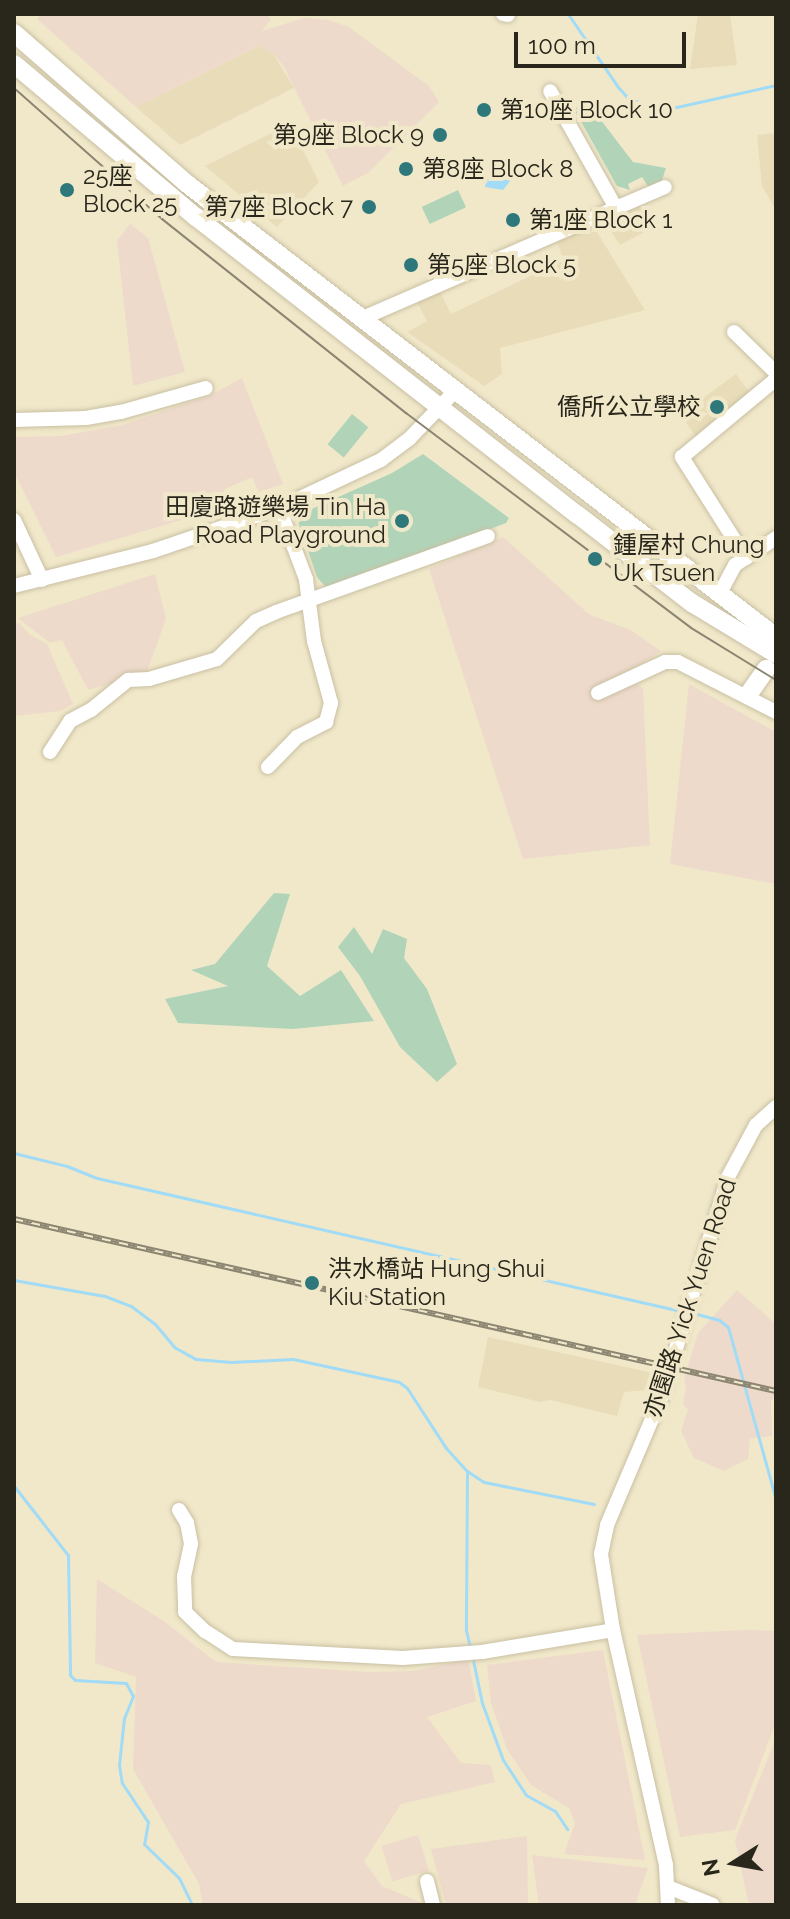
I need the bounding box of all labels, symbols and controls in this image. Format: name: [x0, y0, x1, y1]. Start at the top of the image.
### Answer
scale bar: [518, 16, 690, 66]
text: 100 m: [528, 31, 596, 60]
place label: 第10座 Block 10: [500, 96, 673, 124]
marker: 第10座 Block 10: [475, 101, 493, 119]
place label: 第9座 Block 9: [273, 121, 424, 149]
marker: 第9座 Block 9: [431, 126, 449, 144]
place label: 第8座 Block 8: [422, 155, 573, 183]
marker: 第8座 Block 8: [397, 160, 415, 178]
place label: 25座 Block 25: [83, 162, 177, 218]
marker: 25座 Block 25: [58, 181, 76, 199]
place label: 第7座 Block 7: [204, 193, 353, 221]
marker: 第7座 Block 7: [360, 198, 378, 216]
place label: 第1座 Block 1: [529, 206, 672, 234]
marker: 第1座 Block 1: [504, 211, 522, 229]
place label: 第5座 Block 5: [427, 251, 576, 279]
marker: 第5座 Block 5: [402, 256, 420, 274]
place label: 僑所公立學校: [557, 393, 701, 421]
marker: 僑所公立學校: [708, 398, 726, 416]
place label: 田廈路遊樂場 Tin Ha Road Playground: [165, 493, 386, 549]
marker: 田廈路遊樂場 Tin Ha Road Playground: [393, 512, 411, 530]
place label: 鍾屋村 Chung Uk Tsuen: [613, 531, 765, 587]
marker: 鍾屋村 Chung Uk Tsuen: [584, 548, 606, 570]
street label: 亦園路 Yick Yuen Road: [637, 1174, 743, 1422]
place label: 洪水橋站 Hung Shui Kiu Station: [328, 1255, 545, 1311]
marker: 洪水橋站 Hung Shui Kiu Station: [303, 1274, 321, 1292]
north arrow: [694, 1823, 774, 1903]
text: N: [696, 1857, 725, 1878]

